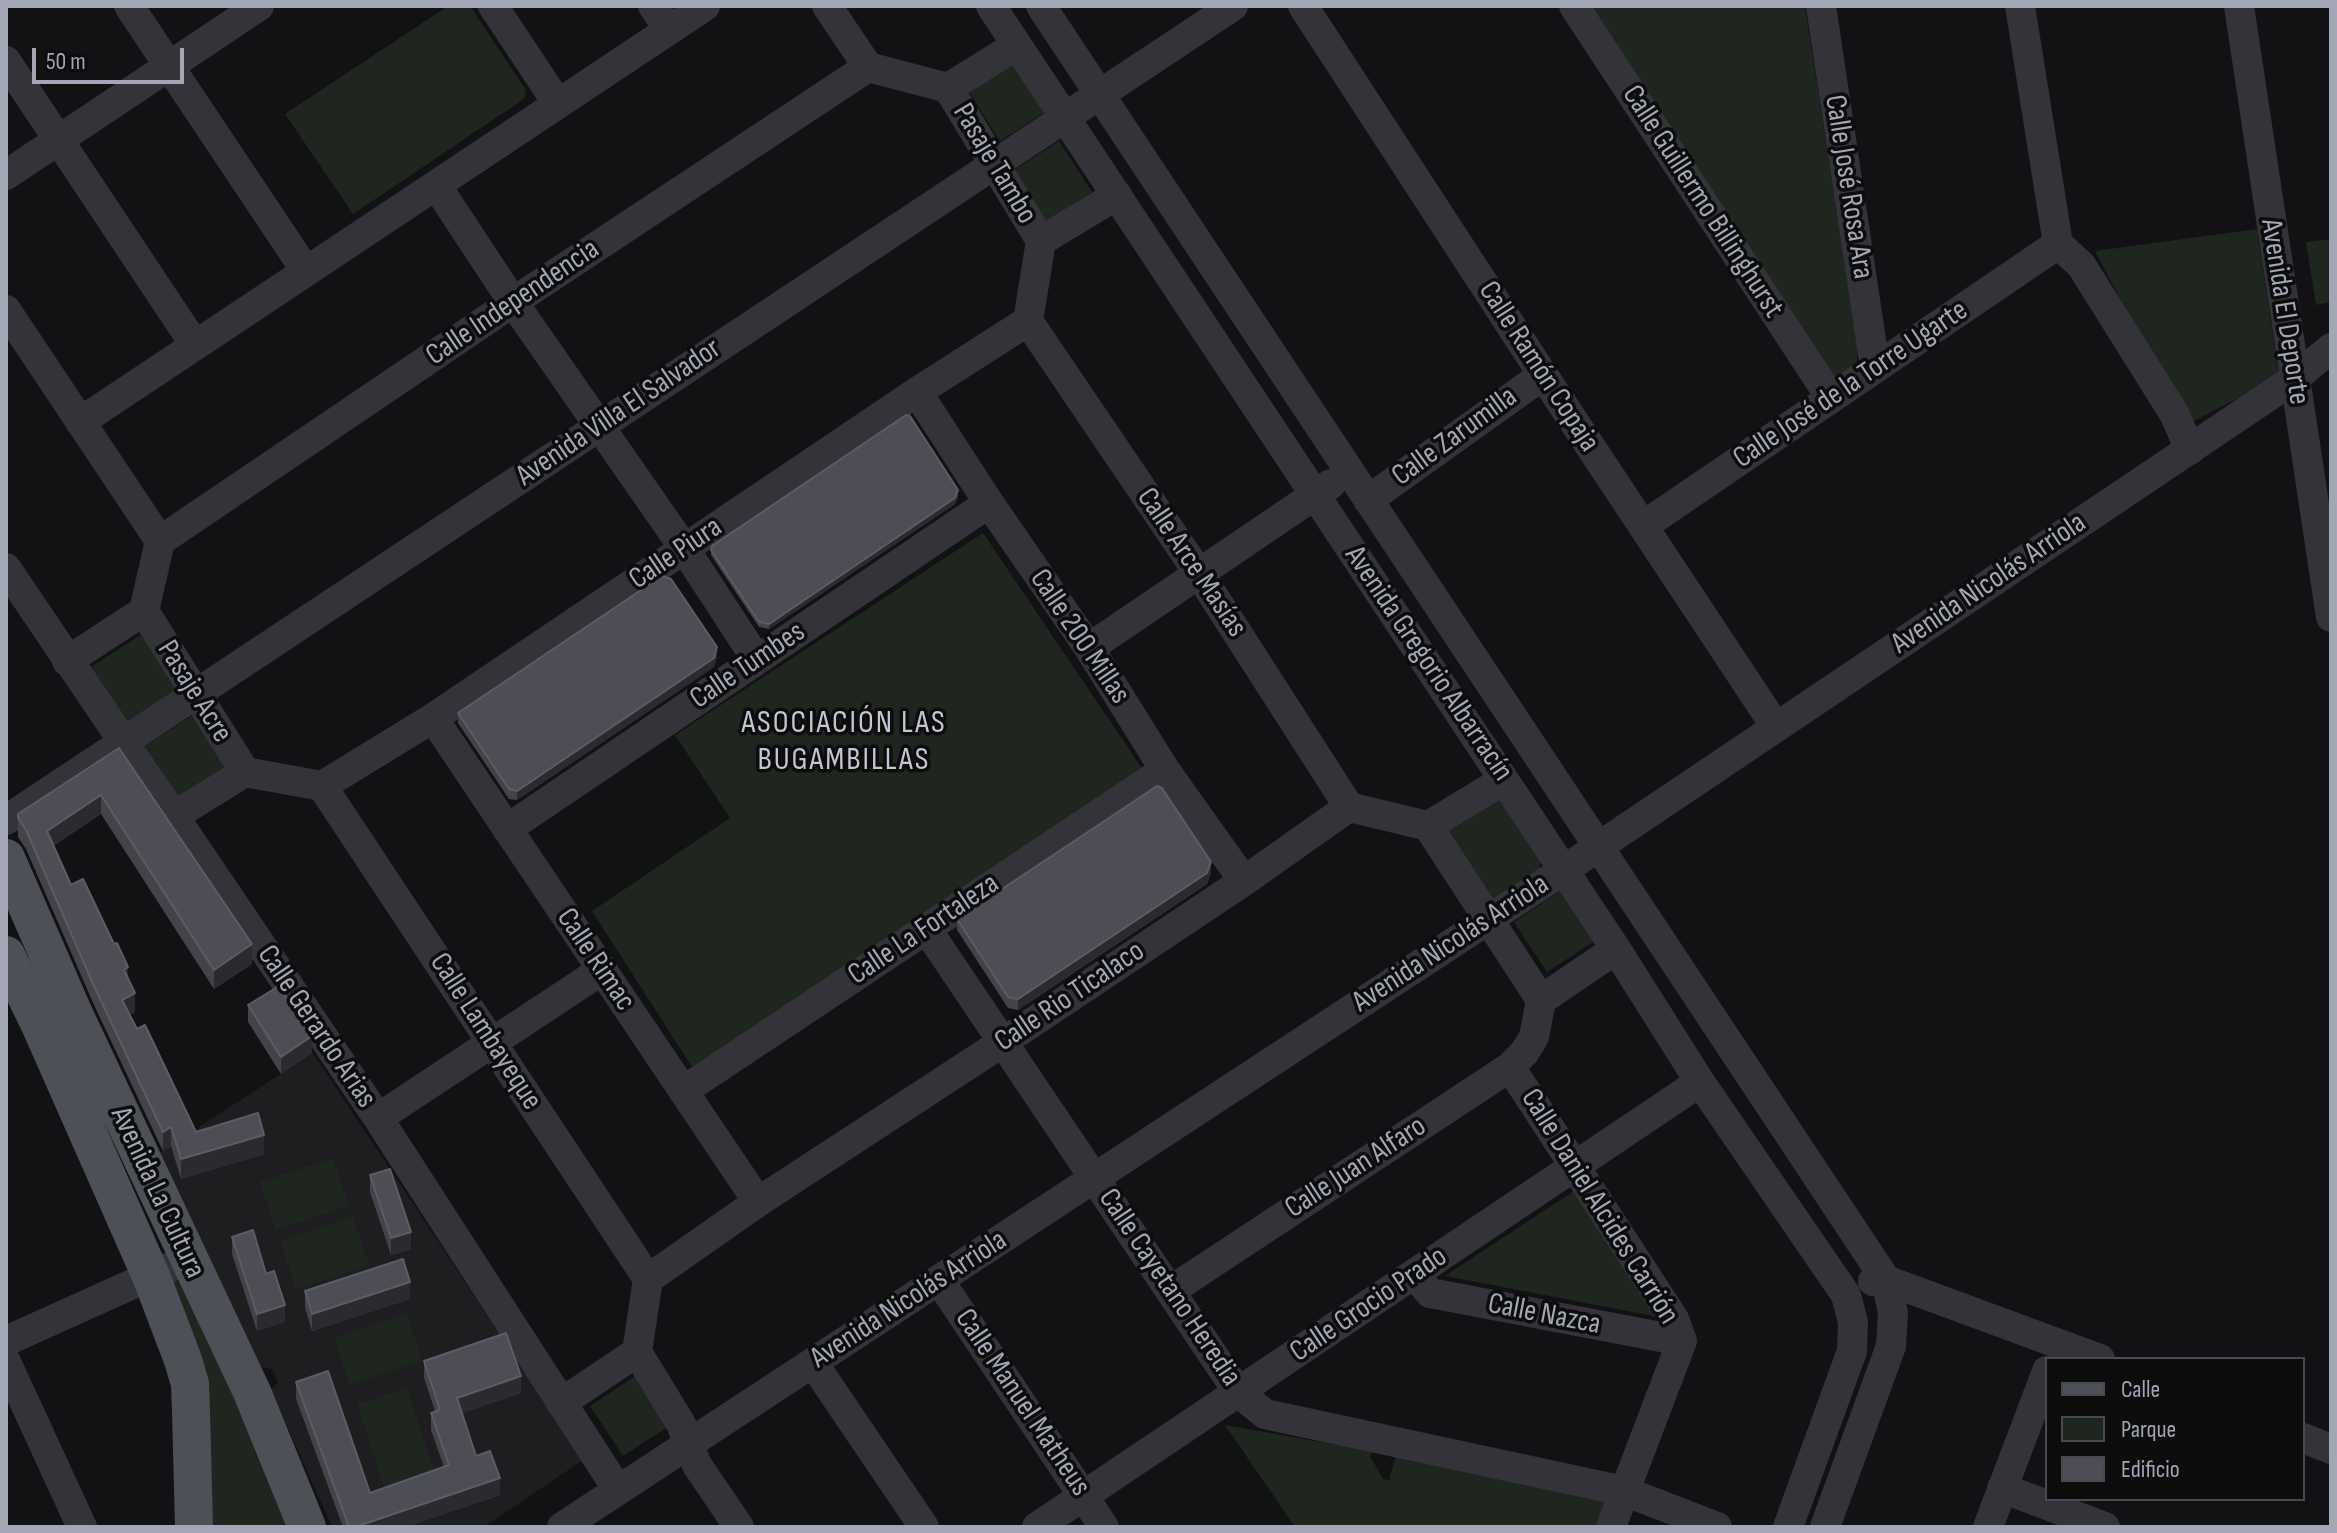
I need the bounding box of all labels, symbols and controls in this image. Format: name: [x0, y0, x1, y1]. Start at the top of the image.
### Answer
scale bar: [36, 32, 188, 82]
text: 50 m: [46, 47, 86, 76]
street label: Calle Guillermo Billinghurst: [1613, 79, 1791, 325]
street label: Calle José Rosa Ara: [1816, 92, 1880, 282]
street label: Pasaje Tambo: [944, 97, 1044, 231]
street label: Avenida El Deporte: [2252, 217, 2316, 407]
street label: Calle Independencia: [420, 232, 606, 374]
street label: Calle Ramón Copaja: [1470, 275, 1606, 459]
street label: Calle José de la Torre Ugarte: [1727, 293, 1975, 477]
street label: Avenida Villa El Salvador: [510, 331, 728, 495]
street label: Calle Zarumilla: [1385, 380, 1525, 494]
street label: Calle Arce Masías: [1128, 482, 1254, 644]
street label: Avenida Nicolás Arriola: [1885, 506, 2093, 662]
street label: Calle Piura: [623, 510, 729, 598]
street label: Avenida Gregorio Albarracín: [1336, 540, 1520, 788]
street label: Calle 200 Millas: [1021, 563, 1137, 711]
street label: Calle Tumbes: [684, 615, 812, 717]
street label: Pasaje Acre: [149, 634, 239, 750]
district label: ASOCIACIÓN LAS BUGAMBILLAS: [741, 705, 947, 780]
street label: Calle La Fortaleza: [842, 866, 1006, 994]
street label: Avenida Nicolás Arriola: [1346, 867, 1556, 1021]
street label: Calle Rimac: [548, 902, 642, 1018]
street label: Calle Rio Ticalaco: [988, 934, 1152, 1060]
street label: Calle Gerardo Arias: [248, 939, 384, 1115]
street label: Calle Lambayeque: [421, 947, 549, 1117]
street label: Calle Daniel Alcides Carrión: [1512, 1083, 1686, 1331]
street label: Avenida La Cultura: [102, 1102, 212, 1284]
street label: Calle Juan Alfaro: [1279, 1109, 1433, 1227]
street label: Calle Cayetano Heredia: [1090, 1183, 1248, 1393]
street label: Avenida Nicolás Arriola: [804, 1223, 1014, 1377]
street label: Calle Grocio Prado: [1284, 1239, 1454, 1371]
street label: Calle Nazca: [1485, 1286, 1603, 1344]
street label: Calle Manuel Matheus: [946, 1303, 1098, 1503]
legend: [2045, 1357, 2305, 1501]
text: Calle: [2121, 1375, 2160, 1404]
text: Parque: [2121, 1415, 2176, 1444]
text: Edificio: [2121, 1455, 2180, 1484]

